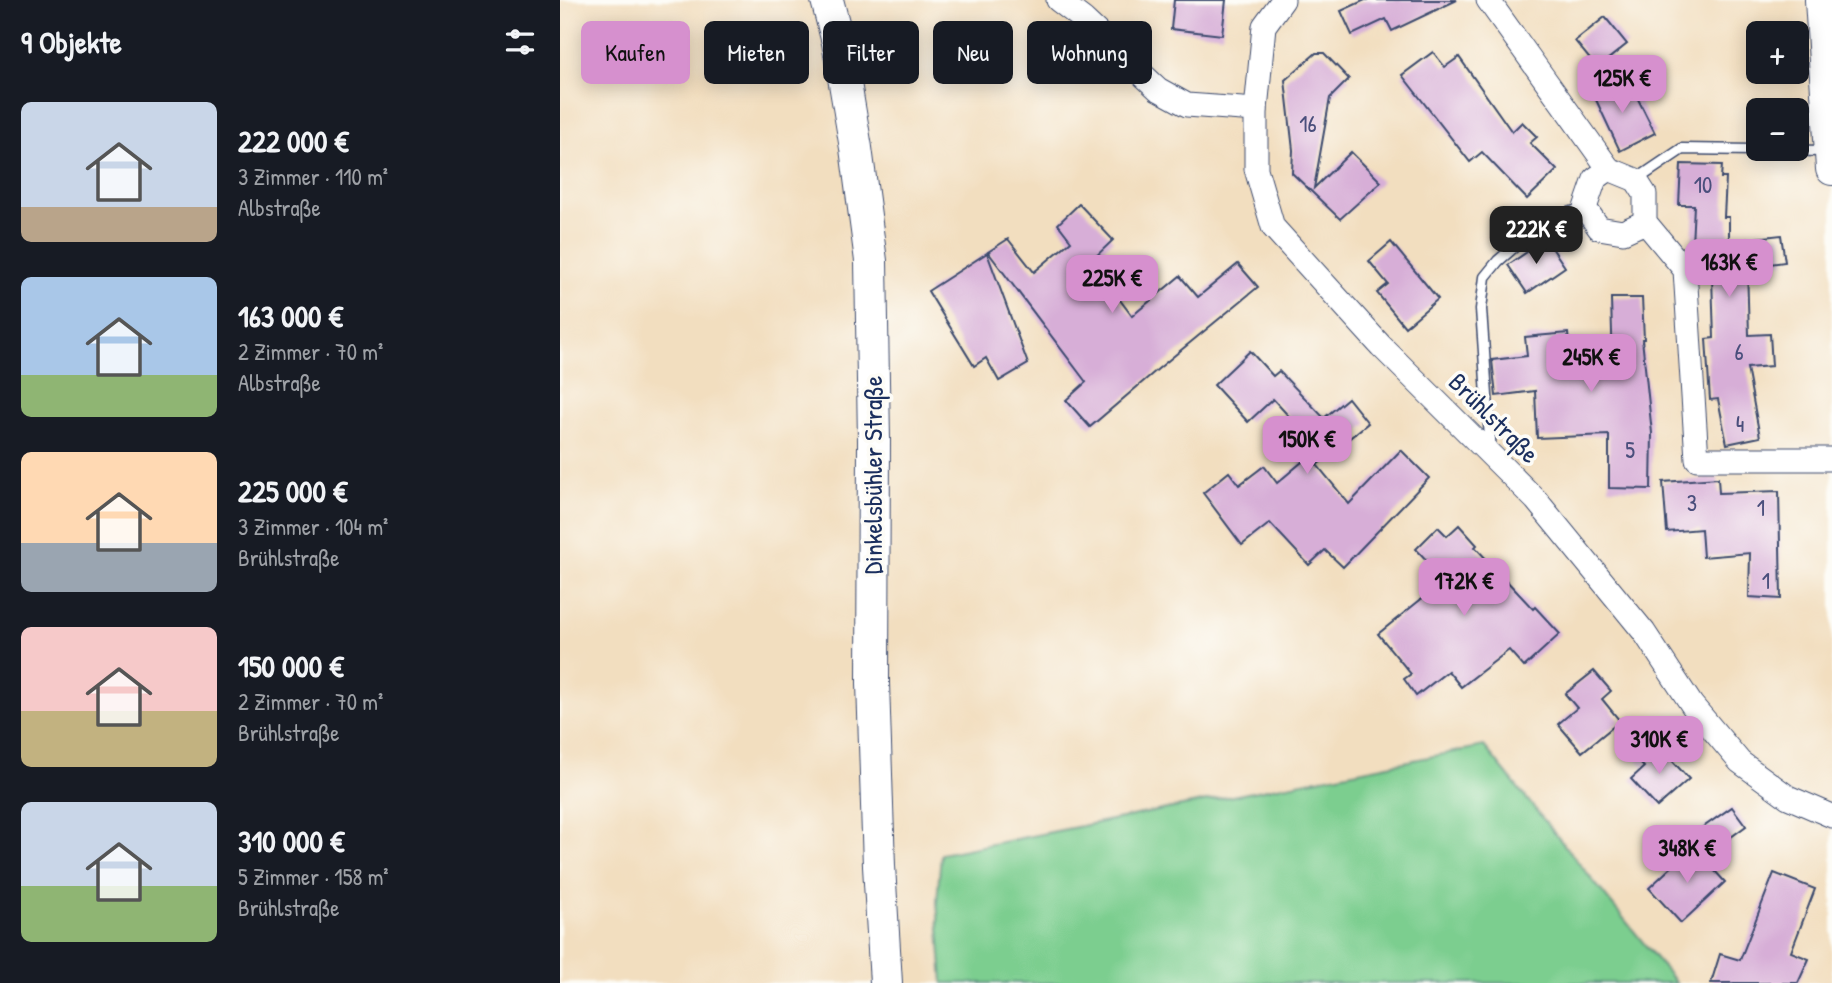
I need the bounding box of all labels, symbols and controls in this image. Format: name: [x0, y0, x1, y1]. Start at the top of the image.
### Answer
chip: Kaufen: [581, 21, 690, 84]
chip: Mieten: [704, 21, 809, 84]
chip: Filter: [823, 21, 919, 84]
chip: Neu: [933, 21, 1013, 84]
chip: Wohnung: [1027, 21, 1152, 84]
map controls: [1746, 21, 1809, 161]
button: +: [1746, 21, 1809, 84]
text: 9 Objekte: [21, 22, 122, 62]
icon: filters: [501, 23, 539, 61]
pin: 125K €: [1565, 55, 1679, 115]
text: 125K €: [1593, 62, 1651, 93]
button: −: [1746, 98, 1809, 161]
house number: 16: [1299, 108, 1317, 139]
text: 222 000 €: [238, 121, 349, 161]
icon: home: [77, 130, 161, 214]
text: 3 Zimmer · 110 m²: [238, 161, 388, 192]
house number: 10: [1694, 169, 1712, 200]
text: Albstraße: [238, 192, 321, 223]
pin: 222K €: [1479, 206, 1593, 266]
text: 222K €: [1506, 213, 1566, 244]
pin: 163K €: [1672, 240, 1786, 299]
text: 163K €: [1701, 246, 1757, 277]
pin: 225K €: [1055, 256, 1169, 315]
text: 225K €: [1082, 262, 1142, 293]
text: 163 000 €: [238, 296, 343, 336]
icon: home: [77, 305, 161, 389]
pin: 245K €: [1534, 334, 1648, 394]
text: 2 Zimmer · 70 m²: [238, 336, 383, 367]
house number: 6: [1734, 336, 1744, 367]
text: 245K €: [1562, 341, 1620, 372]
street label: Brühlstraße: [1441, 365, 1547, 471]
text: Albstraße: [238, 367, 321, 398]
street label: Dinkelsbühler Straße: [855, 376, 890, 574]
house number: 4: [1736, 408, 1744, 439]
pin: 150K €: [1250, 416, 1364, 476]
text: 150K €: [1279, 423, 1335, 454]
house number: 5: [1625, 434, 1635, 465]
text: 225 000 €: [238, 471, 347, 511]
icon: home: [77, 480, 161, 564]
house number: 3: [1687, 487, 1697, 518]
house number: 1: [1757, 492, 1765, 523]
text: 3 Zimmer · 104 m²: [238, 511, 388, 542]
text: Brühlstraße: [238, 542, 339, 573]
pin: 172K €: [1407, 558, 1521, 618]
text: 172K €: [1435, 565, 1493, 596]
house number: 1: [1762, 565, 1770, 596]
text: 150 000 €: [238, 646, 344, 686]
icon: home: [77, 655, 161, 739]
text: 2 Zimmer · 70 m²: [238, 686, 383, 717]
pin: 310K €: [1602, 716, 1716, 776]
text: Brühlstraße: [238, 717, 339, 748]
text: 310K €: [1630, 723, 1688, 754]
text: 310 000 €: [238, 821, 344, 861]
pin: 348K €: [1630, 826, 1744, 885]
icon: home: [77, 830, 161, 914]
text: 348K €: [1658, 832, 1716, 863]
text: 5 Zimmer · 158 m²: [238, 861, 389, 892]
text: Brühlstraße: [238, 892, 339, 923]

